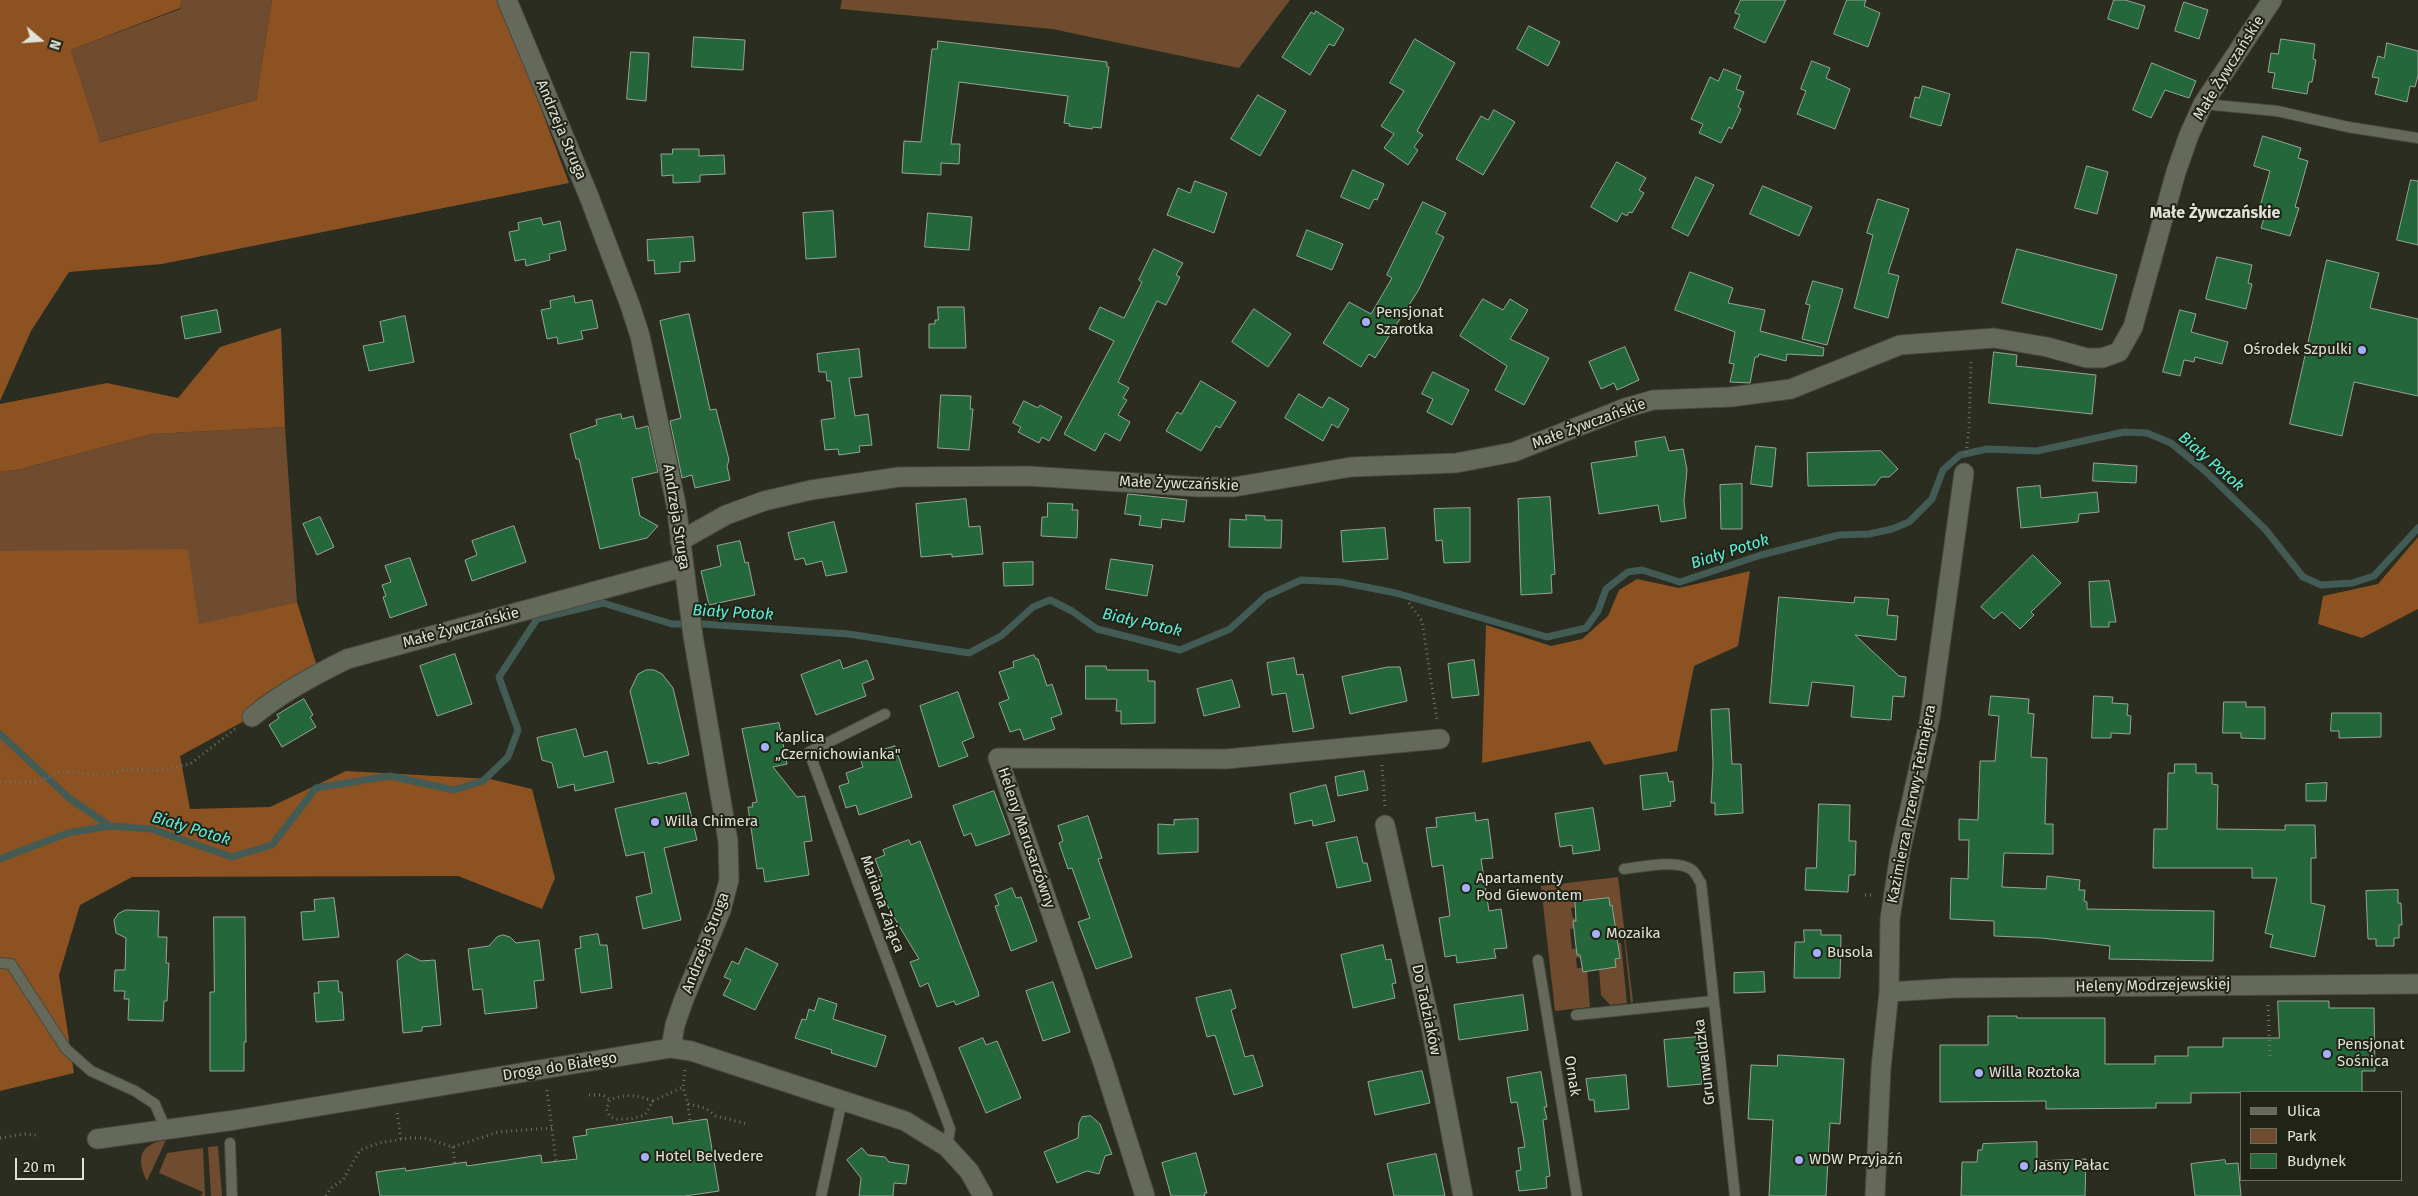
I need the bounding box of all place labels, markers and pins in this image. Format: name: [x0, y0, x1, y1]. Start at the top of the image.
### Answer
place label: Pensjonat Szarotka: [1376, 304, 1444, 339]
marker: Pensjonat Szarotka: [1360, 316, 1372, 328]
place label: Ośrodek Szpulki: [2243, 341, 2352, 359]
marker: Ośrodek Szpulki: [2356, 344, 2368, 356]
place label: Kaplica „Czernichowianka": [775, 729, 901, 764]
marker: Kaplica „Czernichowianka": [759, 741, 771, 753]
place label: Willa Chimera: [665, 813, 758, 831]
marker: Willa Chimera: [649, 816, 661, 828]
place label: Apartamenty Pod Giewontem: [1476, 870, 1582, 905]
marker: Apartamenty Pod Giewontem: [1460, 882, 1472, 894]
place label: Mozaika: [1606, 925, 1661, 943]
marker: Mozaika: [1590, 928, 1602, 940]
place label: Busola: [1827, 944, 1873, 962]
marker: Busola: [1811, 947, 1823, 959]
place label: Pensjonat Sośnica: [2337, 1036, 2405, 1071]
marker: Pensjonat Sośnica: [2321, 1048, 2333, 1060]
place label: Willa Roztoka: [1989, 1064, 2080, 1082]
marker: Willa Roztoka: [1973, 1067, 1985, 1079]
place label: Hotel Belvedere: [655, 1148, 763, 1166]
marker: Hotel Belvedere: [639, 1151, 651, 1163]
place label: WDW Przyjaźń: [1809, 1151, 1903, 1169]
marker: WDW Przyjaźń: [1793, 1154, 1805, 1166]
place label: Jasny Pałac: [2034, 1157, 2109, 1175]
marker: Jasny Pałac: [2018, 1160, 2030, 1172]

